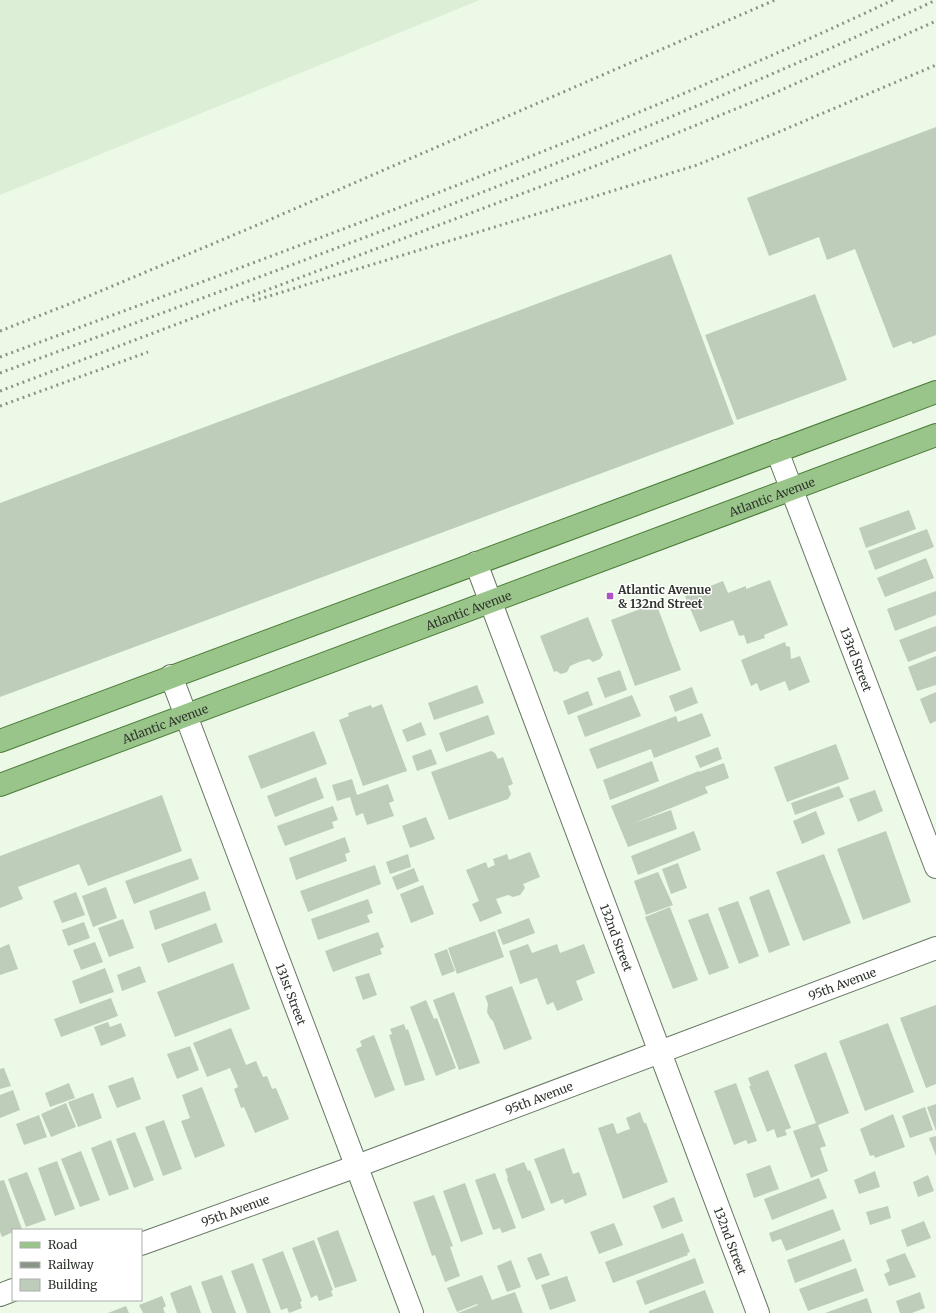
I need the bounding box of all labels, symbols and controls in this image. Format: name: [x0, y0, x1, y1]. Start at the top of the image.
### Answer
street label: Atlantic Avenue: [726, 474, 817, 520]
place label: Atlantic Avenue & 132nd Street: [617, 582, 711, 611]
street label: Atlantic Avenue: [422, 587, 513, 633]
marker: Atlantic Avenue & 132nd Street: [605, 591, 615, 601]
street label: 133rd Street: [838, 625, 876, 694]
street label: Atlantic Avenue: [119, 700, 210, 747]
street label: 132nd Street: [597, 901, 636, 974]
street label: 131st Street: [273, 961, 310, 1027]
street label: 95th Avenue: [806, 964, 878, 1003]
street label: 95th Avenue: [503, 1078, 575, 1117]
street label: 95th Avenue: [199, 1191, 271, 1229]
street label: 132nd Street: [711, 1205, 750, 1277]
legend: [12, 1229, 142, 1301]
text: Road: [48, 1237, 77, 1252]
text: Railway: [48, 1257, 94, 1272]
text: Building: [48, 1277, 98, 1292]

